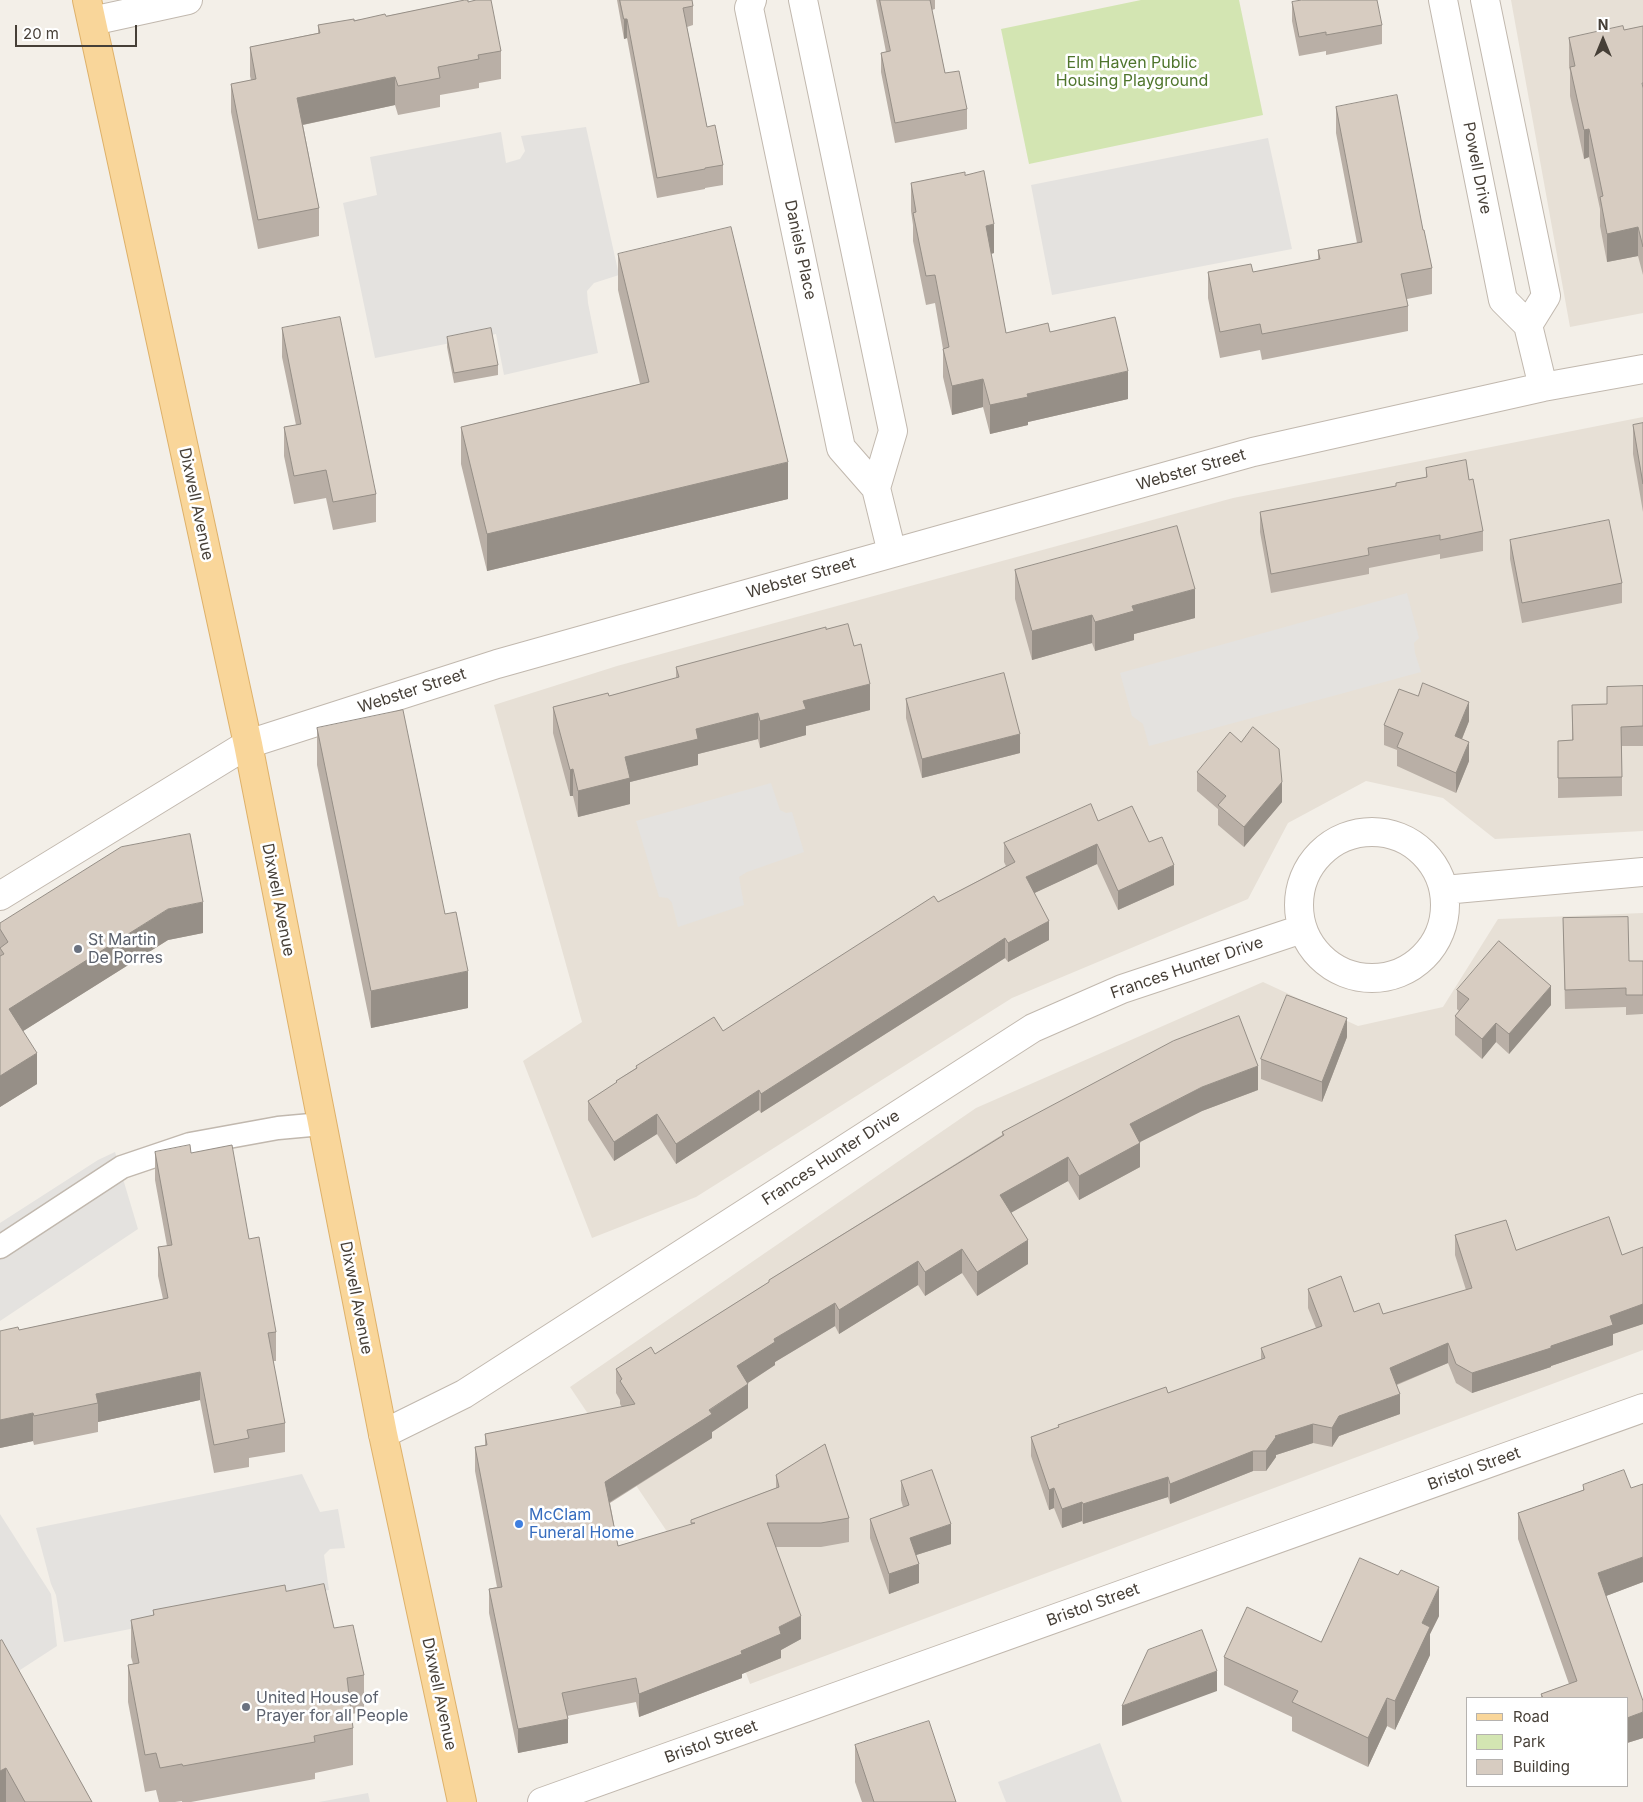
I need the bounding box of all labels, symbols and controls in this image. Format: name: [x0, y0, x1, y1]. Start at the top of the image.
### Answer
scale bar: [18, 15, 140, 47]
north arrow: [1578, 15, 1628, 65]
text: N: [1598, 16, 1608, 33]
text: 20 m: [23, 24, 59, 43]
park label: Elm Haven Public Housing Playground: [1056, 53, 1208, 91]
street label: Powell Drive: [1459, 120, 1495, 216]
street label: Daniels Place: [780, 198, 820, 302]
street label: Webster Street: [1134, 445, 1248, 495]
street label: Dixwell Avenue: [175, 446, 217, 562]
street label: Webster Street: [744, 553, 858, 603]
street label: Webster Street: [355, 664, 469, 718]
street label: Dixwell Avenue: [258, 842, 298, 958]
place label: St Martin De Porres: [88, 930, 163, 968]
street label: Frances Hunter Drive: [1108, 933, 1266, 1003]
marker: St Martin De Porres: [72, 943, 84, 955]
street label: Frances Hunter Drive: [759, 1106, 903, 1210]
street label: Dixwell Avenue: [336, 1240, 376, 1356]
street label: Bristol Street: [1425, 1443, 1523, 1495]
place label: McClam Funeral Home: [529, 1505, 634, 1543]
marker: McClam Funeral Home: [513, 1518, 525, 1530]
street label: Bristol Street: [1044, 1579, 1142, 1631]
street label: Dixwell Avenue: [418, 1636, 460, 1752]
place label: United House of Prayer for all People: [256, 1688, 408, 1726]
legend: [1466, 1697, 1628, 1787]
marker: United House of Prayer for all People: [240, 1701, 252, 1713]
text: Road: [1513, 1707, 1549, 1726]
street label: Bristol Street: [662, 1716, 760, 1768]
text: Park: [1513, 1732, 1545, 1751]
text: Building: [1513, 1757, 1570, 1776]

